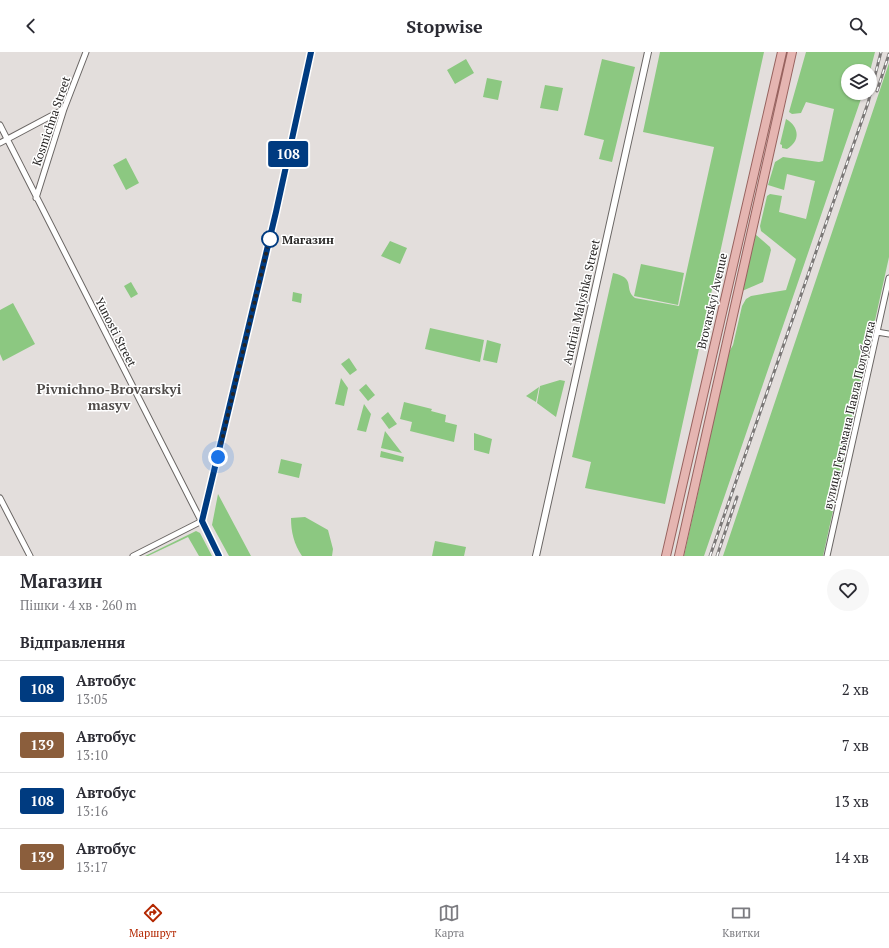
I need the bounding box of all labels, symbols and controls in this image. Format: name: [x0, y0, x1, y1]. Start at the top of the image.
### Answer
text: Stopwise: [406, 14, 483, 38]
icon: back: [20, 15, 42, 37]
icon: search: [847, 15, 869, 37]
map controls: [841, 64, 877, 100]
button: layers: [841, 64, 877, 100]
street label: Kosmichna Street: [29, 74, 74, 168]
line badge: 108: [265, 141, 311, 167]
text: 108: [276, 144, 300, 163]
marker: Магазин: [261, 230, 279, 248]
place label: Магазин: [282, 232, 334, 247]
street label: Andriia Malyshka Street: [559, 237, 603, 366]
street label: Brovarskyi Avenue: [694, 251, 730, 351]
street label: Yunosti Street: [92, 295, 140, 370]
street label: вулиця Гетьмана Павла Полуботка: [820, 319, 878, 511]
district label: Pivnichno-Brovarskyi masyv: [37, 379, 182, 414]
your location: [208, 447, 228, 467]
text: Магазин: [20, 568, 102, 593]
button: heart: [827, 569, 869, 611]
text: Пішки · 4 хв · 260 m: [20, 596, 137, 614]
text: Відправлення: [20, 632, 125, 652]
text: Автобус: [76, 670, 136, 690]
text: 108: [30, 679, 54, 698]
text: 2 хв: [842, 679, 869, 699]
text: 13:05: [76, 690, 108, 708]
text: Автобус: [76, 726, 136, 746]
text: 139: [30, 735, 54, 754]
text: 7 хв: [842, 735, 869, 755]
text: 13:10: [76, 746, 108, 764]
text: Автобус: [76, 782, 136, 802]
text: 108: [30, 791, 54, 810]
text: 13 хв: [834, 791, 869, 811]
text: 13:16: [76, 802, 108, 820]
text: Автобус: [76, 838, 136, 858]
text: 139: [30, 847, 54, 866]
text: 14 хв: [834, 847, 869, 867]
text: 13:17: [76, 858, 108, 876]
tab: Маршрут: [129, 902, 177, 940]
tab: Карта: [435, 902, 464, 940]
tab: Квитки: [722, 902, 760, 940]

